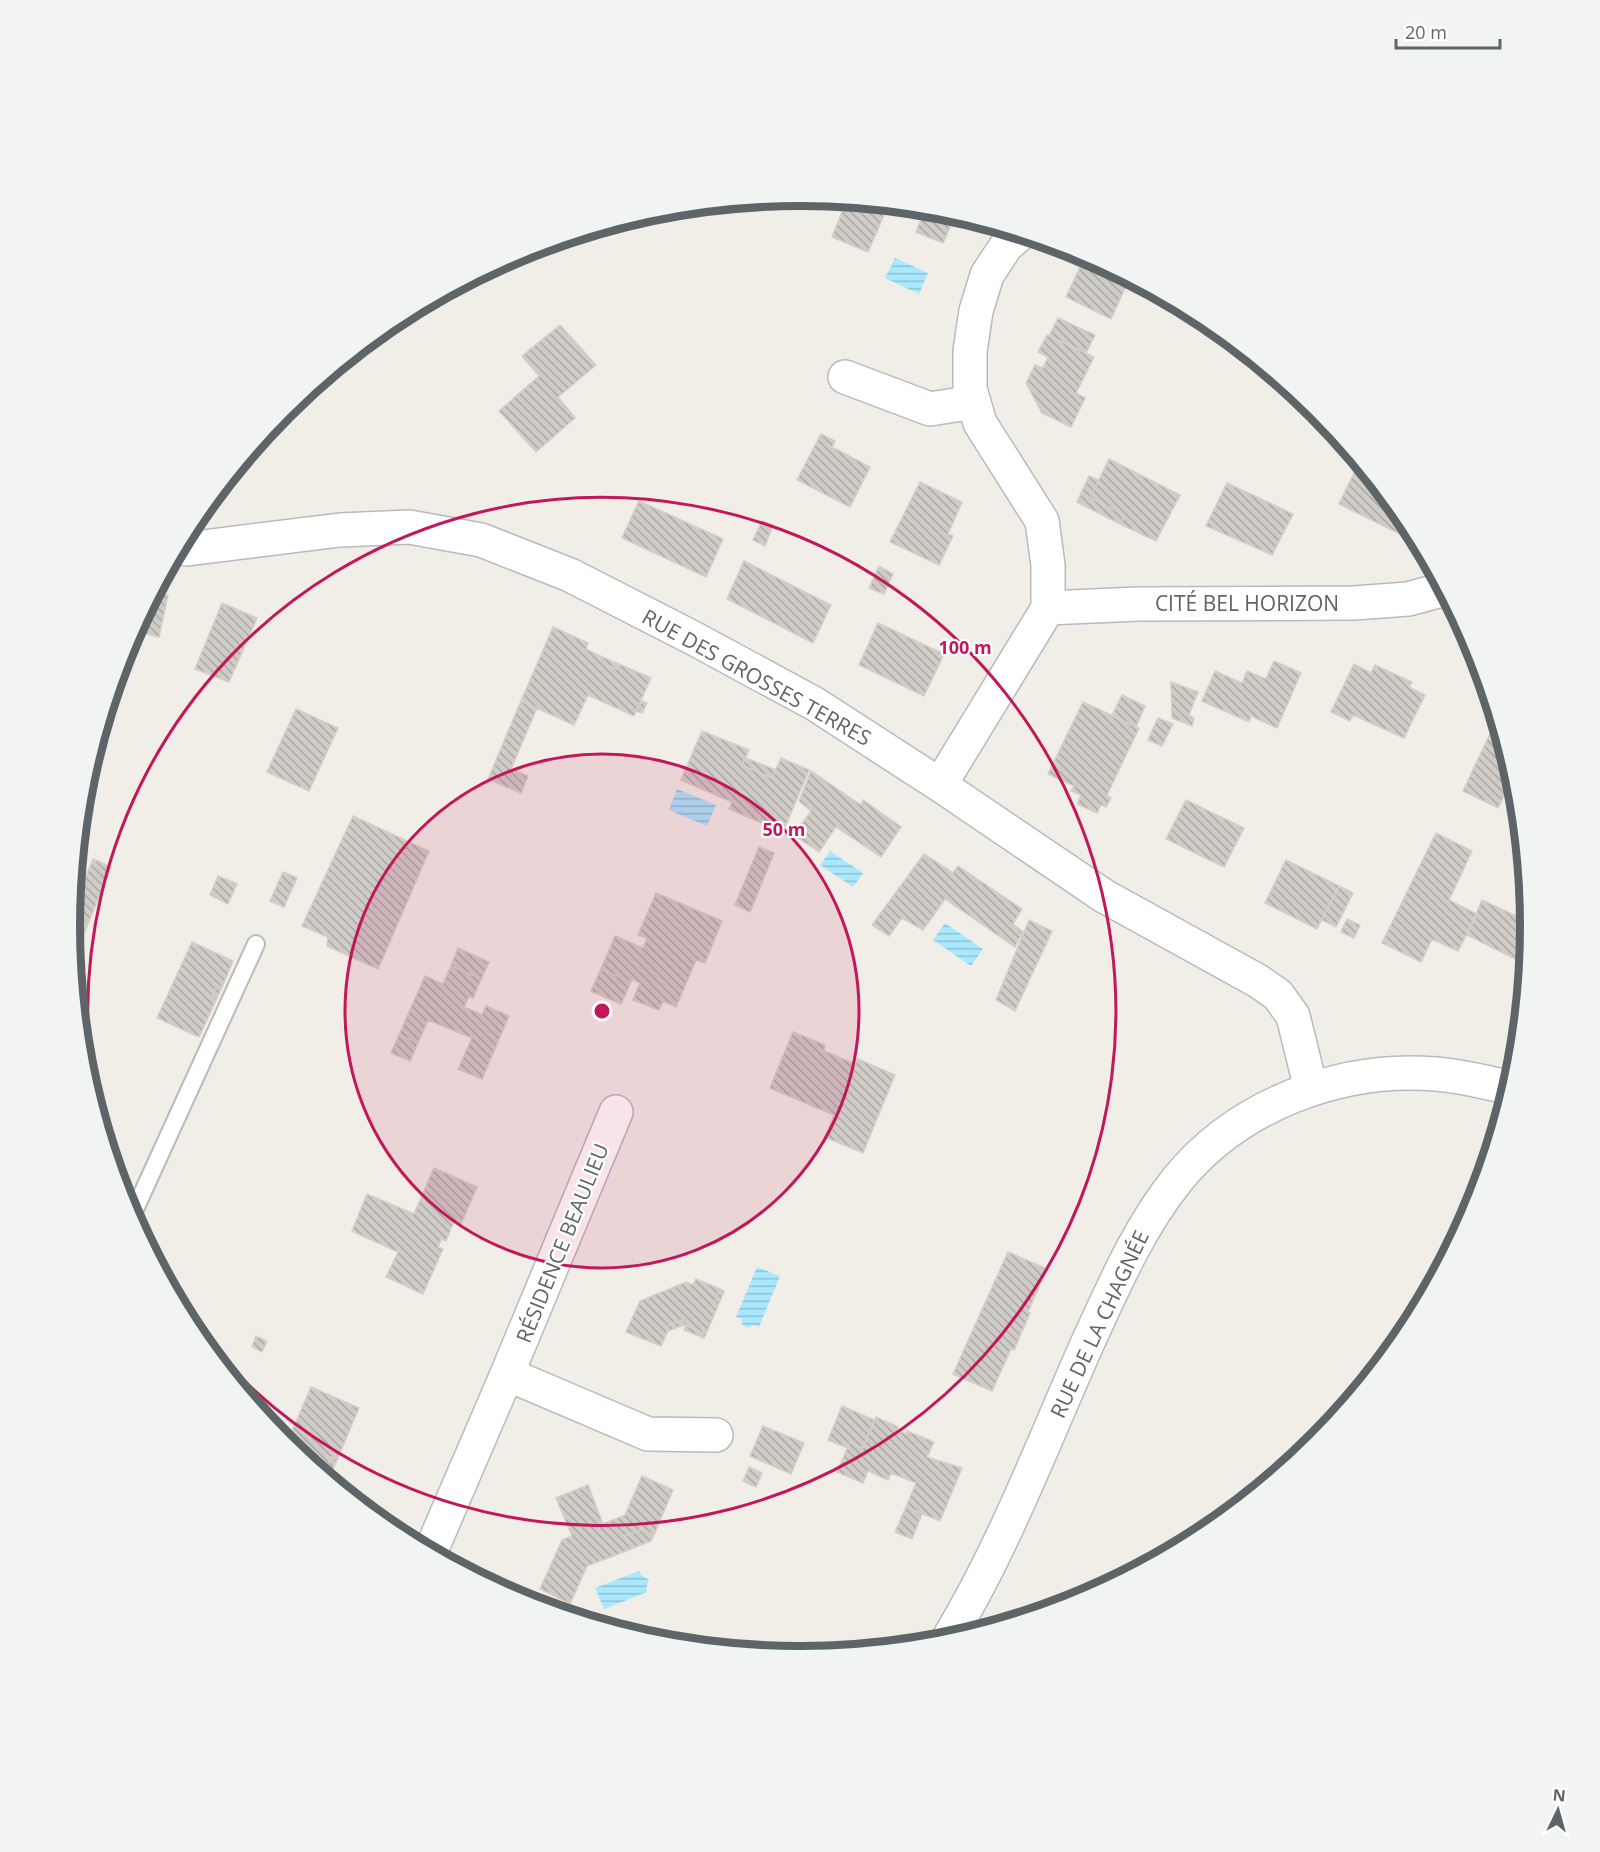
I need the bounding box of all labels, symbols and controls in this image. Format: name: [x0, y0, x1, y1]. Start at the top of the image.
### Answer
scale bar: [1396, 12, 1500, 50]
text: 20 m: [1405, 20, 1447, 44]
street label: CITÉ BEL HORIZON: [1155, 589, 1339, 617]
street label: RUE DES GROSSES TERRES: [637, 602, 877, 752]
text: 100 m: [938, 635, 992, 659]
text: 50 m: [763, 817, 805, 841]
centre of rings: [592, 1001, 612, 1021]
street label: RÉSIDENCE BEAULIEU: [509, 1139, 615, 1347]
street label: RUE DE LA CHAGNÉE: [1043, 1226, 1155, 1422]
north arrow: [1528, 1780, 1588, 1840]
text: N: [1552, 1784, 1567, 1807]

